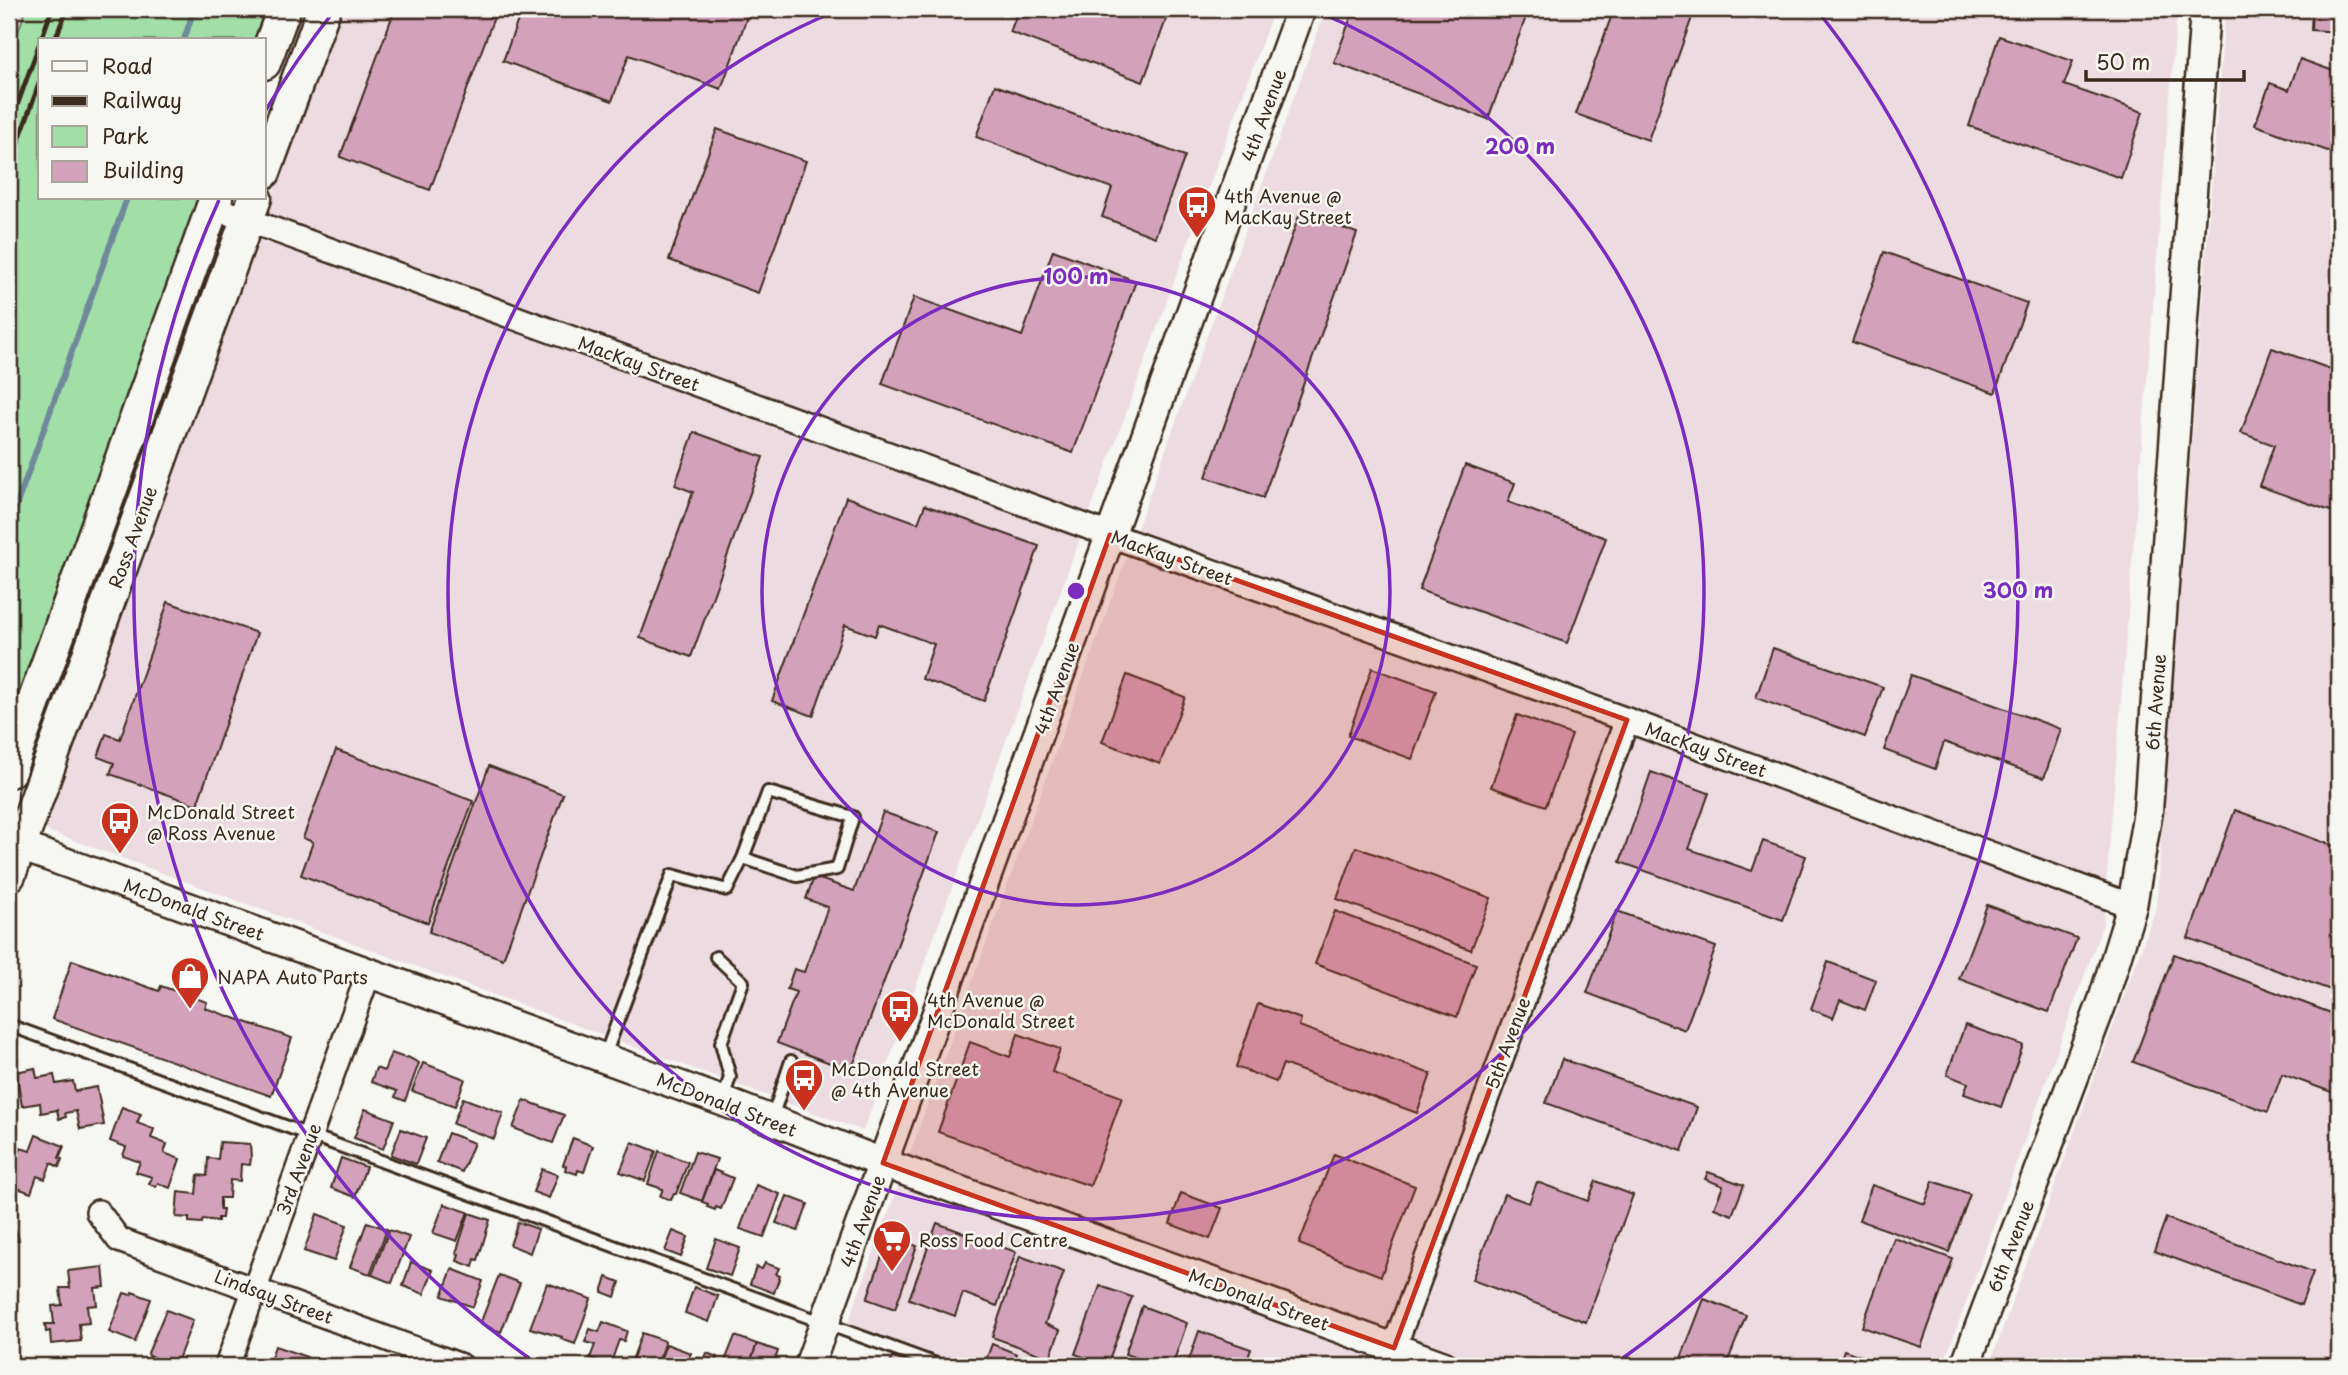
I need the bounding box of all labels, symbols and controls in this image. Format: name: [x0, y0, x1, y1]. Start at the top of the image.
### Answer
legend: [38, 38, 266, 200]
scale bar: [2086, 38, 2243, 82]
text: 50 m: [2096, 45, 2150, 77]
text: Road: [102, 49, 153, 81]
street label: 4th Avenue: [1234, 65, 1292, 165]
text: Railway: [102, 83, 182, 115]
text: Park: [102, 119, 149, 151]
text: 200 m: [1485, 129, 1555, 161]
text: Building: [102, 153, 184, 185]
place label: 4th Avenue @ MacKay Street: [1224, 182, 1352, 230]
bus stop icon: 4th Avenue @ MacKay Street: [1176, 184, 1218, 239]
text: 100 m: [1043, 259, 1109, 291]
street label: MacKay Street: [574, 328, 704, 398]
street label: Ross Avenue: [101, 482, 163, 592]
street label: MacKay Street: [1107, 522, 1237, 592]
text: 300 m: [1983, 573, 2053, 605]
centre of rings: [1064, 579, 1088, 603]
street label: 4th Avenue: [1027, 638, 1085, 738]
street label: 6th Avenue: [2138, 653, 2172, 751]
street label: MacKay Street: [1641, 714, 1771, 784]
place label: McDonald Street @ Ross Avenue: [147, 798, 295, 846]
bus stop icon: McDonald Street @ Ross Avenue: [99, 800, 141, 855]
street label: McDonald Street: [120, 871, 268, 947]
shop icon: NAPA Auto Parts: [169, 955, 211, 1010]
place label: NAPA Auto Parts: [217, 963, 368, 990]
place label: 4th Avenue @ McDonald Street: [927, 986, 1075, 1034]
bus stop icon: 4th Avenue @ McDonald Street: [879, 988, 921, 1043]
street label: 5th Avenue: [1478, 993, 1536, 1093]
place label: McDonald Street @ 4th Avenue: [831, 1055, 979, 1103]
bus stop icon: McDonald Street @ 4th Avenue: [783, 1057, 825, 1112]
street label: McDonald Street: [653, 1065, 801, 1143]
street label: 3rd Avenue: [269, 1119, 327, 1219]
street label: 4th Avenue: [833, 1171, 891, 1271]
street label: 6th Avenue: [1980, 1196, 2040, 1296]
supermarket icon: Ross Food Centre: [871, 1218, 913, 1273]
place label: Ross Food Centre: [919, 1226, 1068, 1253]
street label: McDonald Street: [1185, 1261, 1333, 1337]
street label: Lindsay Street: [211, 1262, 337, 1330]

